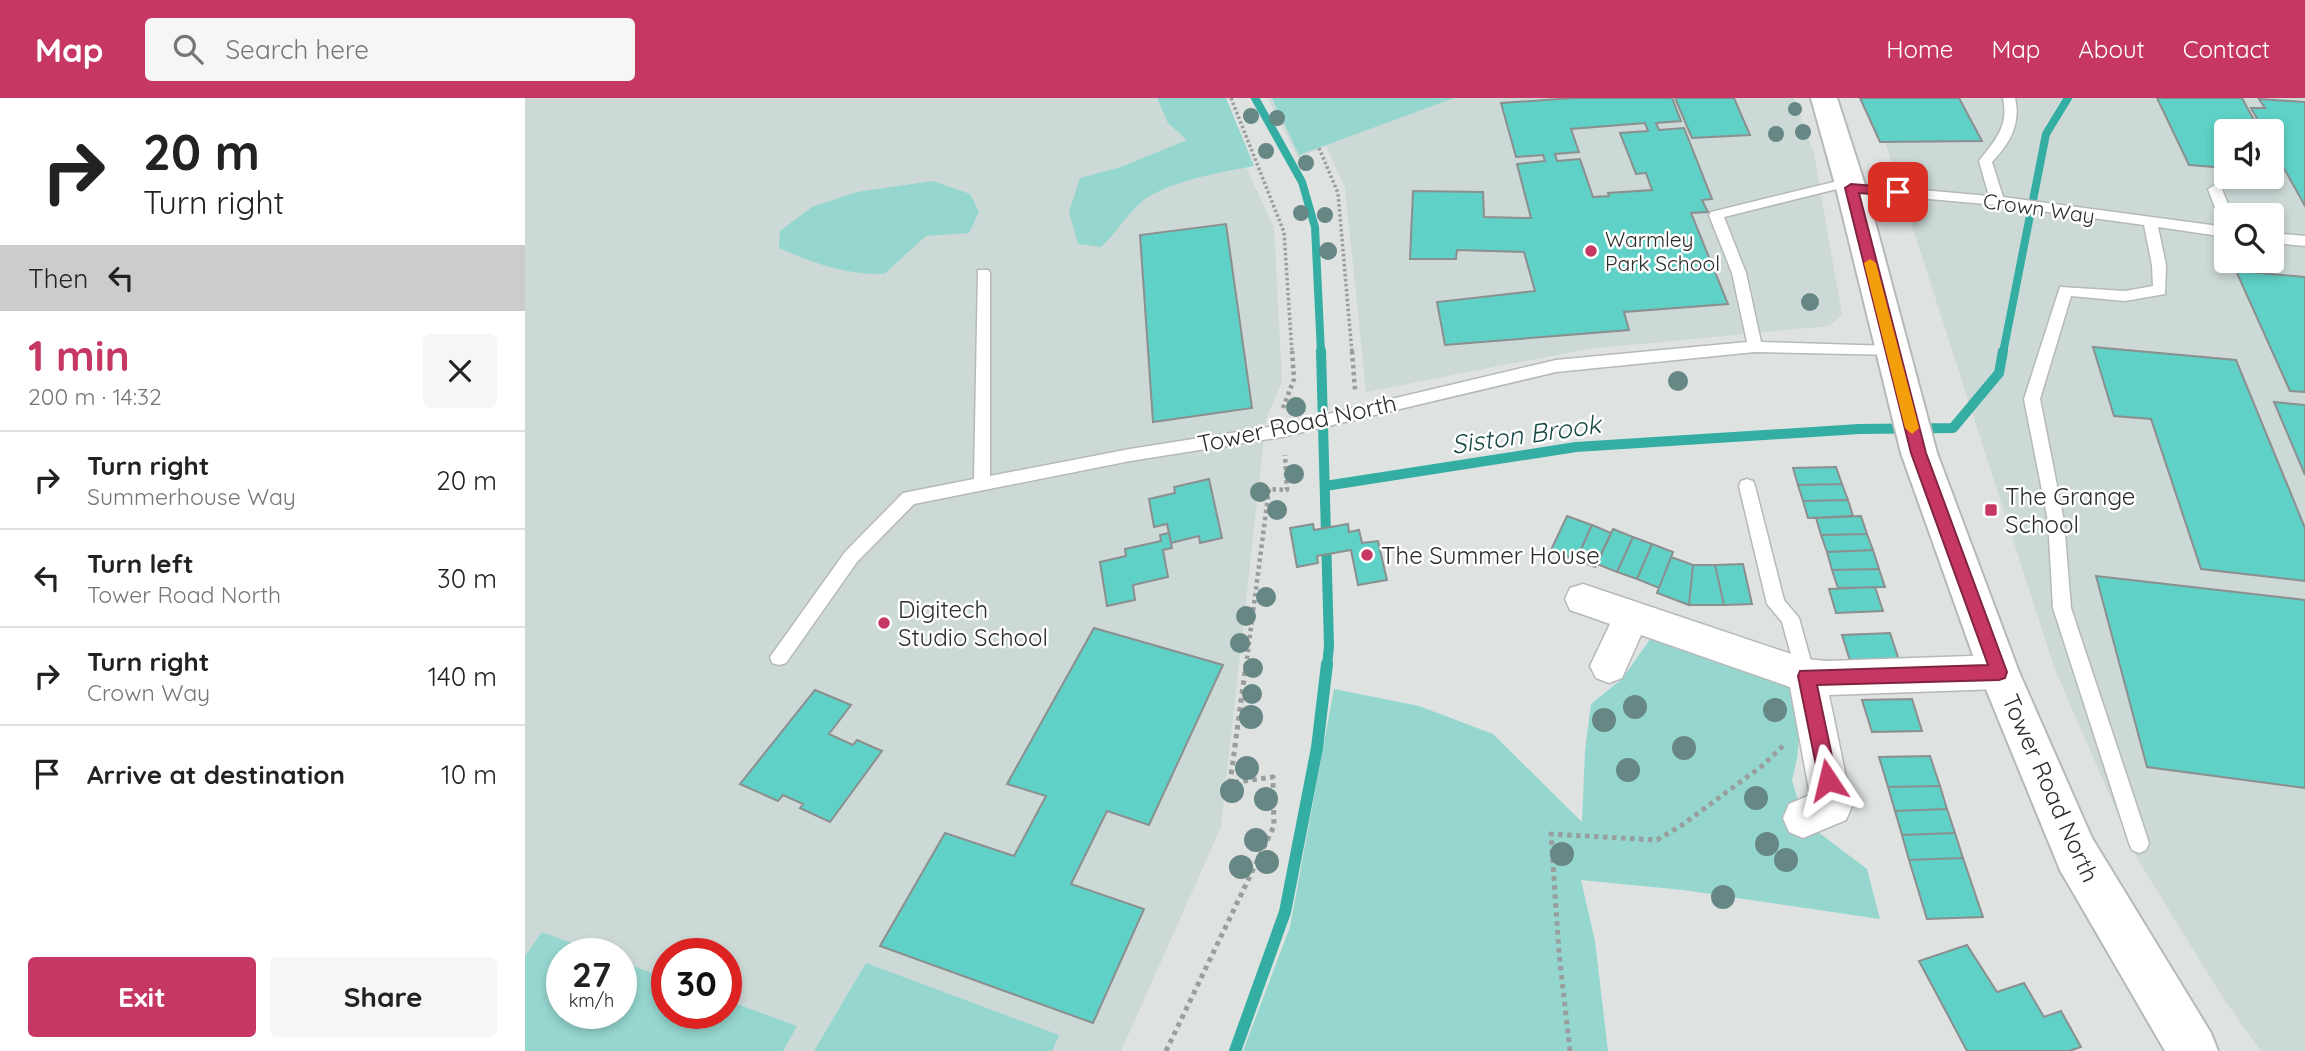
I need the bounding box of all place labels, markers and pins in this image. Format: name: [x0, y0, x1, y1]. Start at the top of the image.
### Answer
pin: [1868, 162, 1928, 222]
place label: Warmley Park School: [1605, 226, 1720, 276]
marker: Warmley Park School: [1583, 243, 1599, 259]
place label: The Grange School: [2005, 481, 2135, 539]
marker: The Grange School: [1983, 502, 1999, 518]
place label: The Summer House: [1381, 540, 1600, 570]
marker: The Summer House: [1359, 547, 1375, 563]
place label: Digitech Studio School: [898, 594, 1048, 652]
marker: Digitech Studio School: [876, 615, 892, 631]

